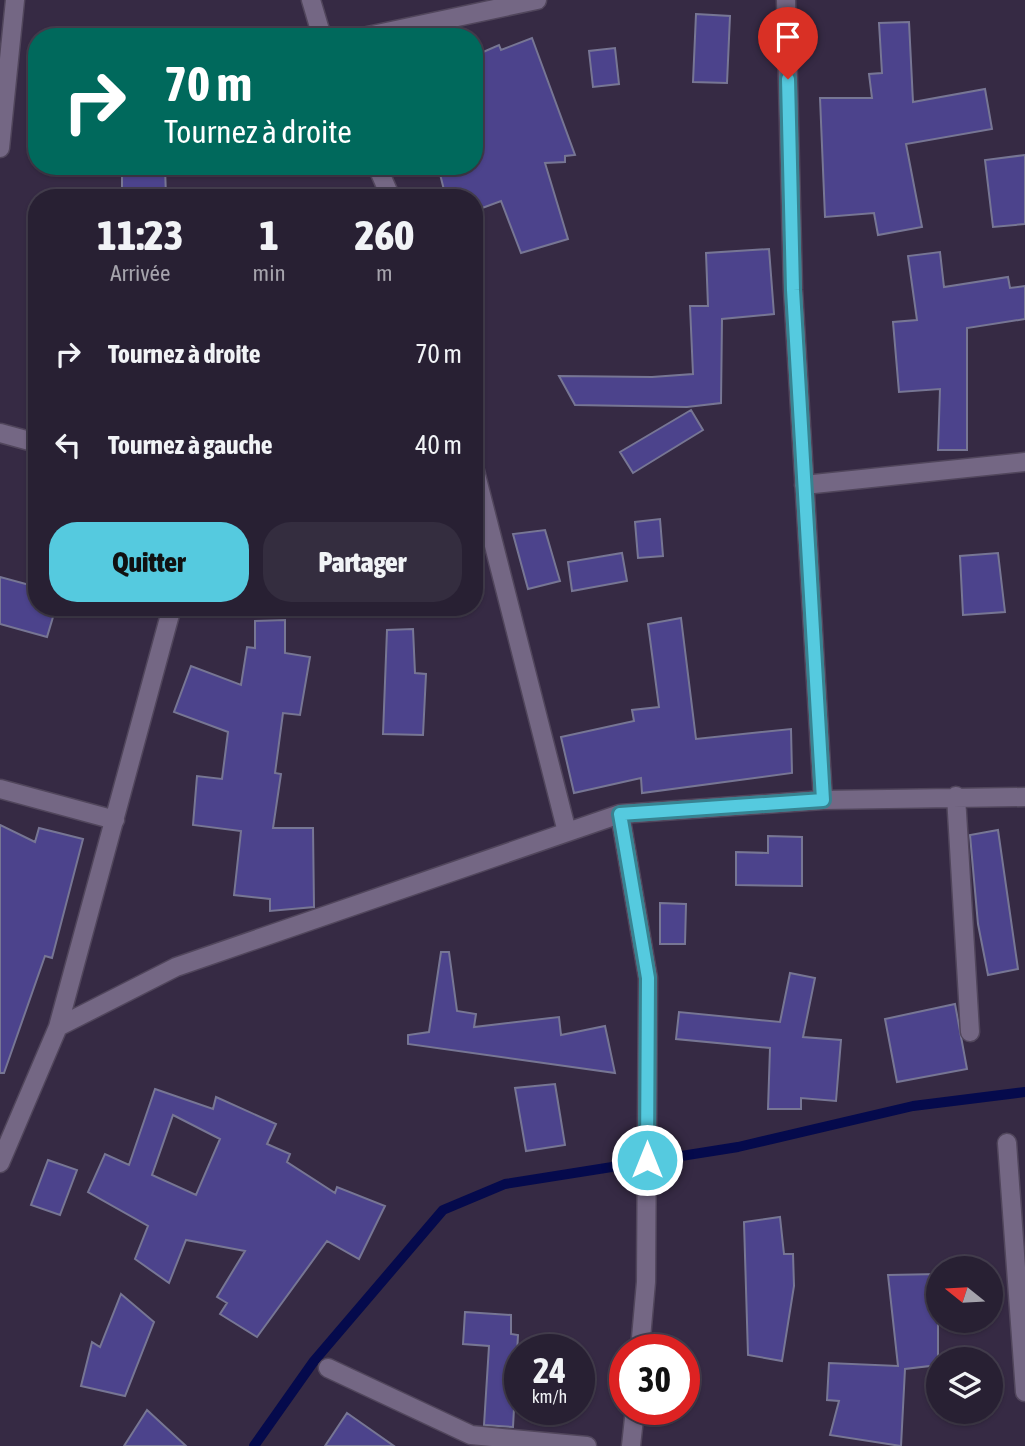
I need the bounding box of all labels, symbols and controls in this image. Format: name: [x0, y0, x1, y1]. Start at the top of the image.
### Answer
pin: [758, 7, 818, 79]
icon: arrive: [769, 18, 807, 56]
text: 70 m: [164, 55, 252, 111]
icon: right: [49, 56, 140, 147]
text: Tournez à droite: [164, 113, 352, 150]
text: 11:23: [97, 211, 184, 259]
text: 1: [259, 211, 279, 259]
text: 260: [355, 211, 414, 259]
text: Arrivée: [110, 260, 170, 286]
text: min: [253, 260, 286, 286]
text: m: [376, 260, 393, 286]
icon: right: [49, 335, 87, 373]
text: Tournez à droite: [108, 339, 261, 369]
text: 70 m: [415, 339, 462, 369]
icon: left: [49, 426, 87, 464]
text: Tournez à gauche: [108, 430, 273, 460]
text: 40 m: [415, 430, 462, 460]
button: Quitter: [49, 522, 249, 602]
button: Partager: [263, 522, 462, 602]
position arrow: [610, 1123, 684, 1197]
north arrow: [926, 1256, 1003, 1334]
map controls: [926, 1256, 1003, 1424]
speed limit sign: 30: [609, 1334, 700, 1425]
button: layers: [926, 1347, 1003, 1424]
text: 24: [533, 1350, 566, 1390]
text: km/h: [532, 1386, 567, 1407]

